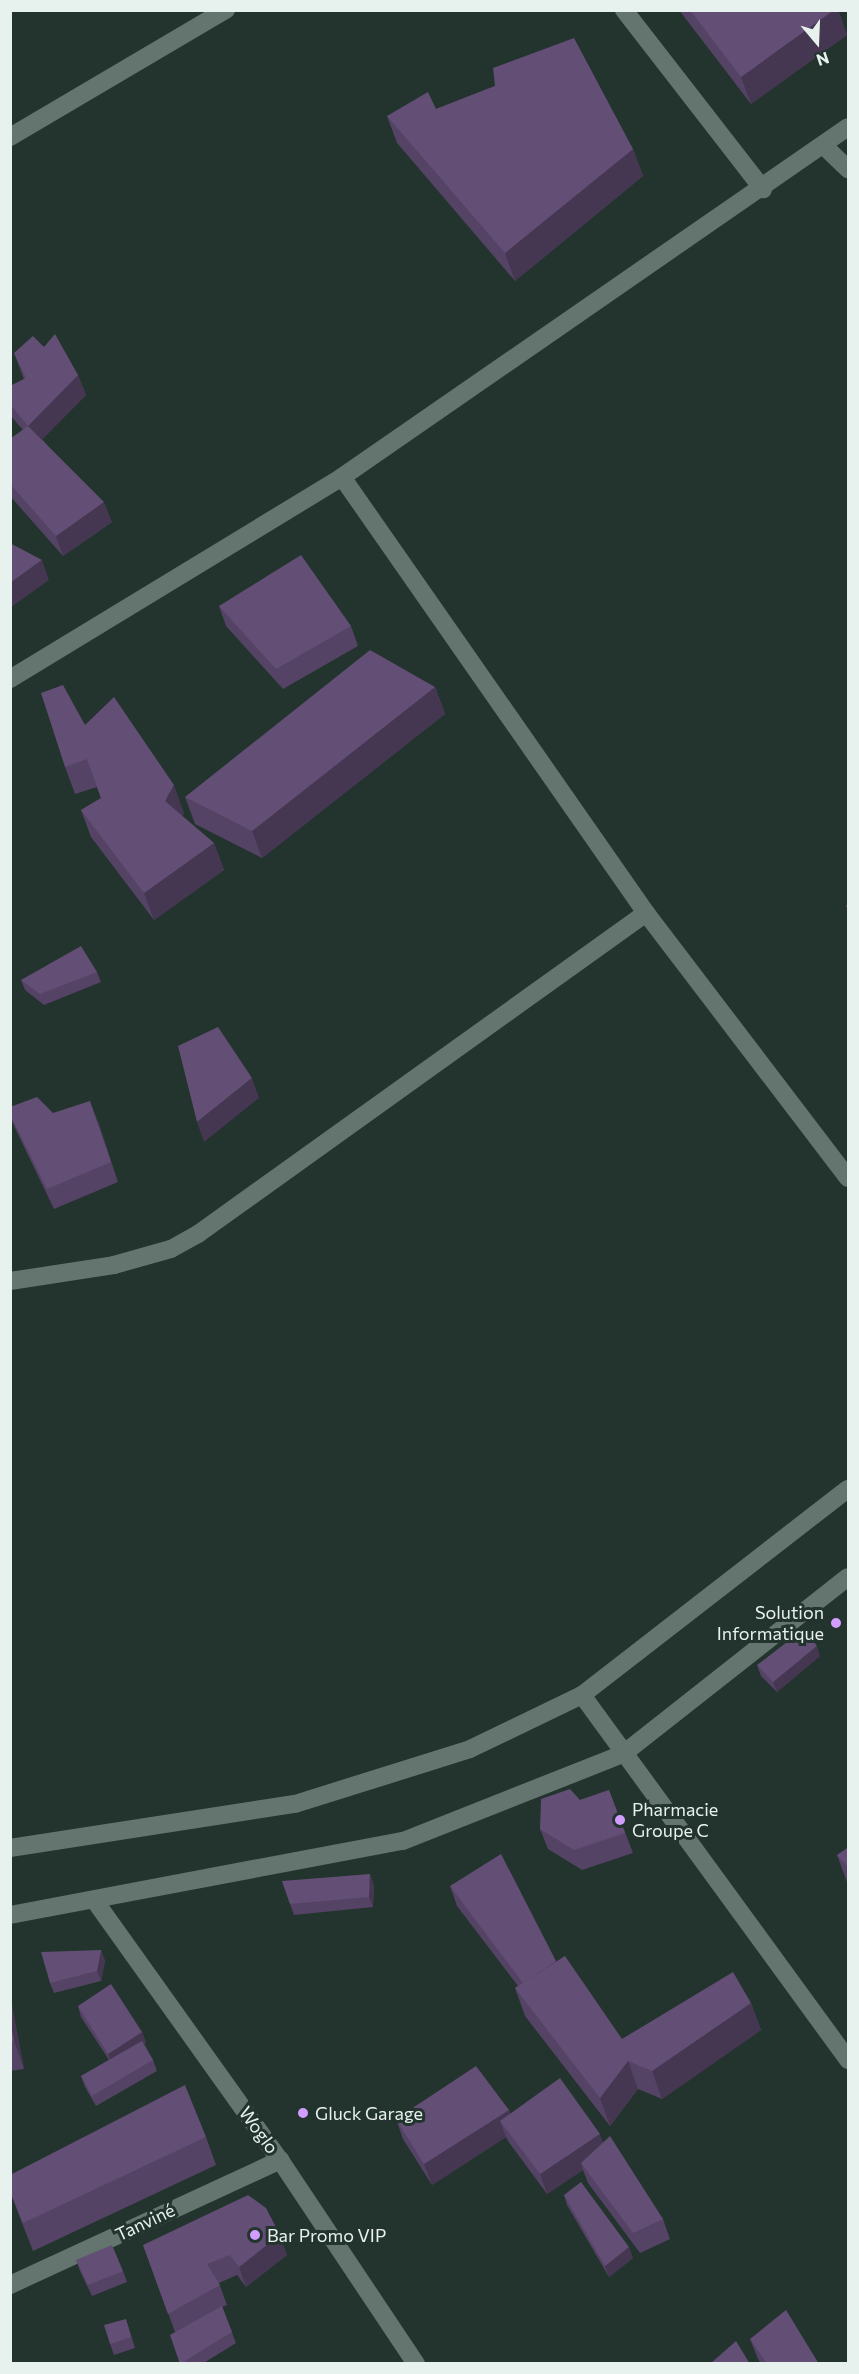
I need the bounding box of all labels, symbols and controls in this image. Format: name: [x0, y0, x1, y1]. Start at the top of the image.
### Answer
north arrow: [787, 12, 847, 72]
text: N: [814, 49, 832, 70]
place label: Solution Informatique: [717, 1602, 824, 1644]
marker: Solution Informatique: [829, 1616, 843, 1630]
place label: Pharmacie Groupe C: [632, 1799, 718, 1842]
marker: Pharmacie Groupe C: [613, 1813, 627, 1827]
street label: Woglo: [235, 2102, 283, 2158]
place label: Gluck Garage: [315, 2102, 423, 2124]
marker: Gluck Garage: [296, 2106, 310, 2120]
street label: Tanviné: [112, 2199, 178, 2245]
place label: Bar Promo VIP: [267, 2224, 386, 2246]
marker: Bar Promo VIP: [248, 2228, 262, 2242]

